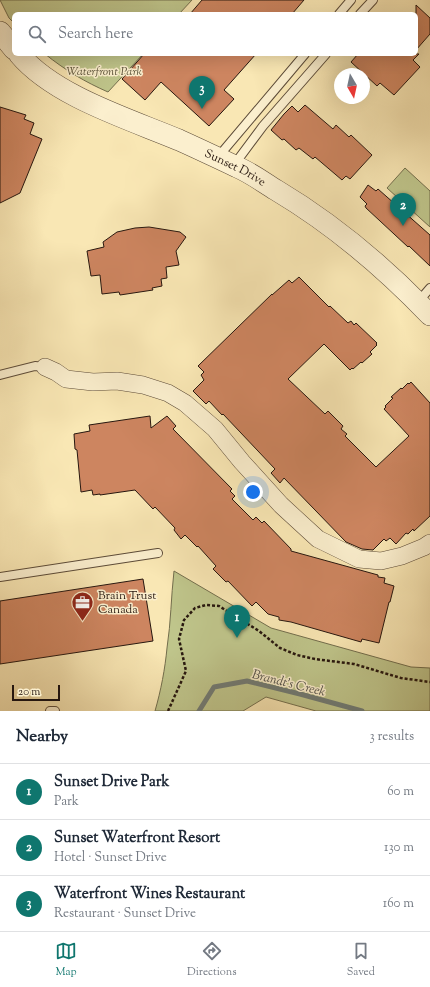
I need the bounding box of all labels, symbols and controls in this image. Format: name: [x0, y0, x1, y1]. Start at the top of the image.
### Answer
search box: [12, 12, 418, 56]
icon: search: [26, 23, 48, 45]
text: Search here: [58, 24, 133, 45]
park label: Waterfront Park: [66, 63, 142, 81]
north arrow: [334, 68, 370, 104]
pin: 3: [189, 76, 215, 109]
street label: Sunset Drive: [201, 145, 270, 192]
pin: 2: [390, 193, 416, 226]
your location: [243, 482, 263, 502]
place label: Brain Trust Canada: [98, 587, 156, 619]
office icon: Brain Trust Canada: [69, 589, 95, 622]
pin: 1: [224, 605, 250, 638]
water label: Brandt's Creek: [250, 666, 327, 702]
scale bar: [12, 683, 60, 702]
text: 20 m: [18, 684, 40, 700]
text: Nearby: [16, 725, 68, 749]
text: 3 results: [369, 728, 414, 746]
text: Sunset Drive Park: [54, 772, 170, 793]
text: 1: [27, 783, 31, 801]
text: 60 m: [387, 783, 414, 801]
text: Park: [54, 793, 79, 811]
text: Sunset Waterfront Resort: [54, 828, 220, 849]
text: 2: [26, 839, 32, 857]
text: 130 m: [384, 839, 414, 857]
text: Hotel · Sunset Drive: [54, 849, 167, 867]
text: Waterfront Wines Restaurant: [54, 884, 245, 905]
text: 3: [26, 895, 32, 913]
text: 160 m: [383, 895, 414, 913]
text: Restaurant · Sunset Drive: [54, 905, 196, 923]
tab: Map: [55, 940, 77, 980]
tab: Directions: [187, 940, 237, 980]
tab: Saved: [347, 940, 375, 980]

